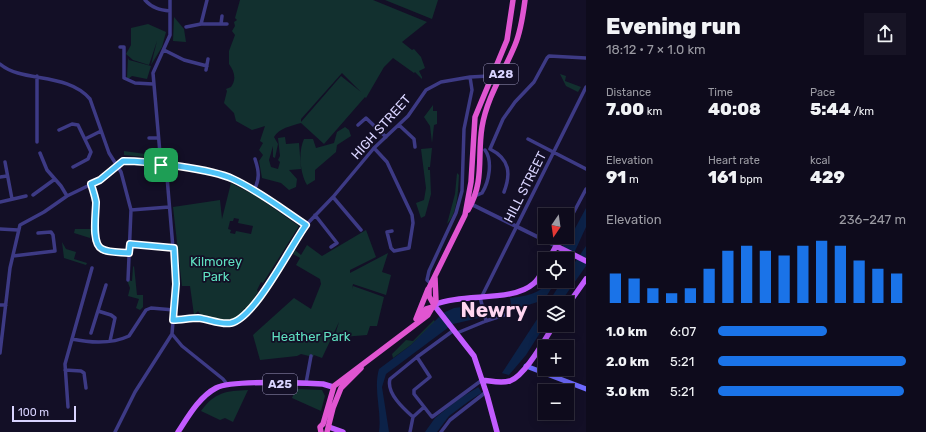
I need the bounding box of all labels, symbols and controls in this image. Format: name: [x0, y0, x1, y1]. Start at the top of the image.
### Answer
text: Evening run: [606, 13, 741, 40]
button: share: [864, 13, 906, 55]
text: 18:12 · 7 × 1.0 km: [606, 42, 706, 57]
road number: A28: [484, 64, 518, 84]
text: Distance: [606, 86, 651, 99]
text: Time: [708, 86, 733, 99]
text: Pace: [810, 86, 835, 99]
street label: HIGH STREET: [348, 91, 414, 162]
text: 7.00: [606, 99, 644, 119]
text: 40:08: [708, 99, 761, 119]
text: 5:44: [810, 99, 851, 119]
text: km: [644, 105, 662, 118]
text: /km: [851, 105, 874, 118]
pin: [144, 148, 178, 182]
street label: HILL STREET: [501, 149, 550, 225]
icon: arrive: [150, 154, 172, 176]
text: Elevation: [606, 154, 653, 167]
text: Heart rate: [708, 154, 760, 167]
text: kcal: [810, 154, 830, 167]
text: 91: [606, 167, 626, 187]
text: 161: [708, 167, 737, 187]
text: 429: [810, 167, 845, 187]
text: m: [626, 173, 639, 186]
text: bpm: [737, 173, 763, 186]
north arrow: [538, 208, 574, 244]
map controls: [538, 208, 574, 420]
text: Elevation: [606, 212, 662, 227]
text: 236–247 m: [839, 212, 906, 227]
button: locate: [538, 252, 574, 288]
park label: Kilmorey Park: [190, 254, 242, 284]
button: layers: [538, 296, 574, 332]
district label: Newry: [461, 297, 528, 322]
text: 1.0 km: [606, 324, 647, 339]
text: 6:07: [670, 324, 696, 339]
park label: Heather Park: [272, 329, 351, 344]
button: +: [538, 340, 574, 376]
text: 2.0 km: [606, 354, 649, 369]
text: 5:21: [670, 354, 694, 369]
road number: A25: [263, 374, 297, 394]
button: −: [538, 384, 574, 420]
text: 3.0 km: [606, 384, 649, 399]
text: 5:21: [670, 384, 694, 399]
scale bar: [12, 404, 76, 423]
text: 100 m: [18, 406, 49, 419]

